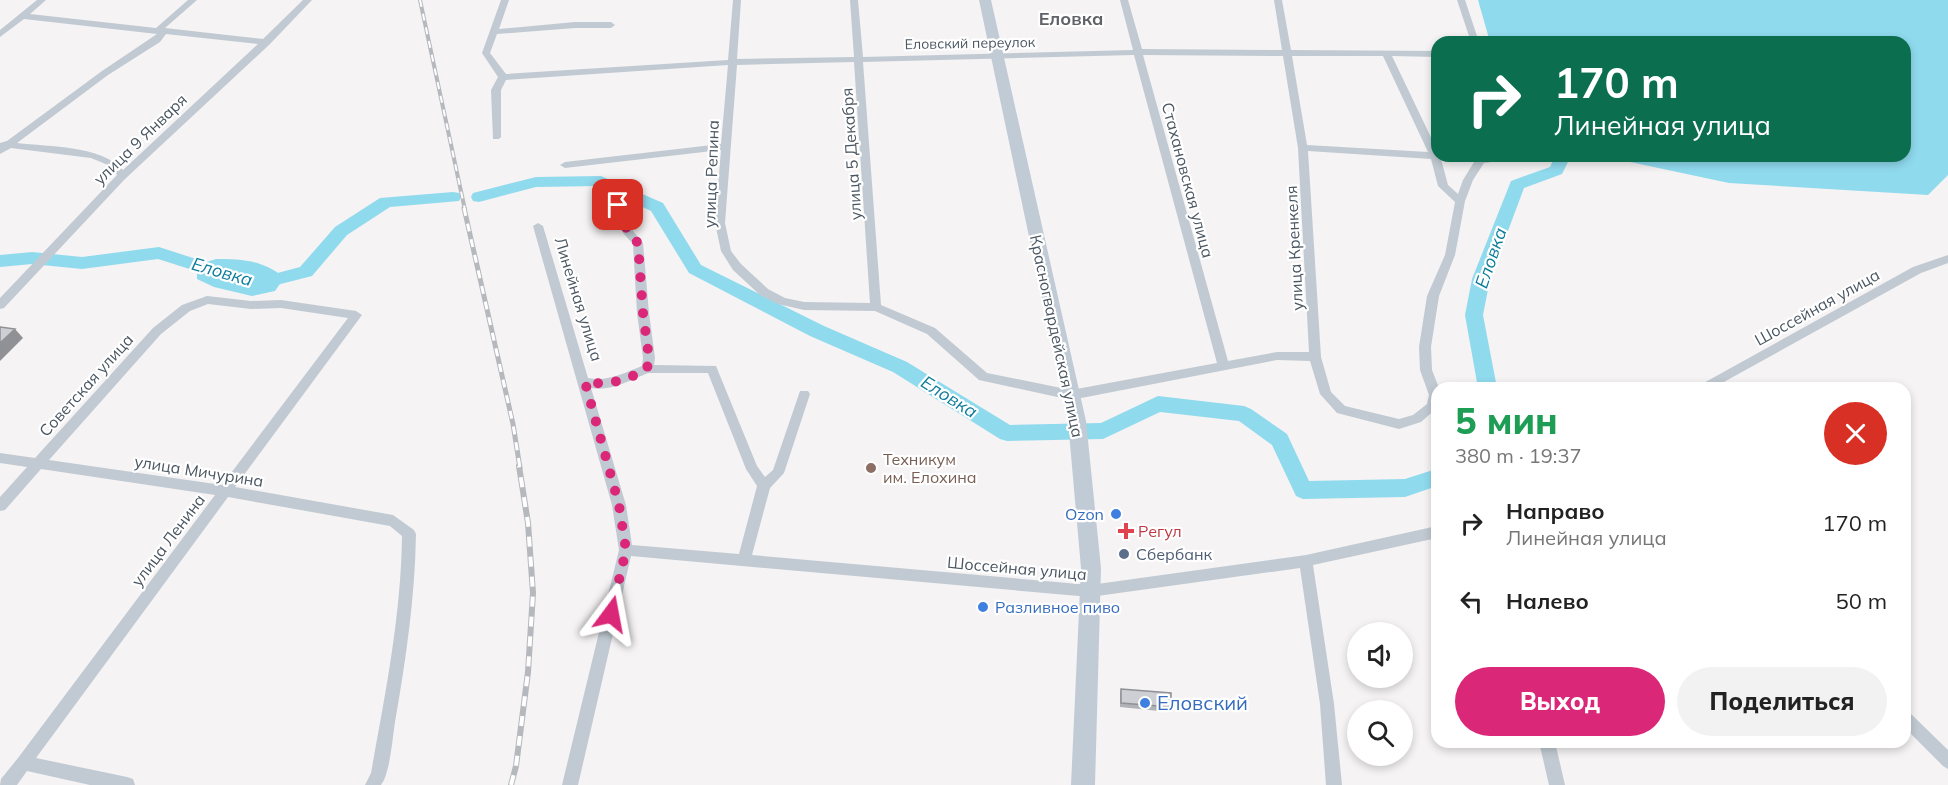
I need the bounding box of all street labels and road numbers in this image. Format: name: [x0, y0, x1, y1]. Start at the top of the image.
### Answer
street label: Еловский переулок: [905, 33, 1036, 53]
street label: улица 5 Декабря: [836, 87, 866, 221]
street label: улица 9 Января: [89, 89, 191, 189]
street label: Стахановская улица: [1158, 100, 1218, 260]
street label: улица Репина: [699, 120, 723, 228]
street label: улица Кренкеля: [1281, 185, 1307, 311]
street label: Красногвардейская улица: [1026, 233, 1088, 439]
street label: Линейная улица: [551, 235, 607, 363]
street label: Шоссейная улица: [1751, 264, 1883, 350]
street label: Советская улица: [35, 330, 137, 440]
street label: улица Мичурина: [133, 451, 265, 491]
street label: улица Ленина: [127, 490, 209, 590]
street label: Шоссейная улица: [946, 552, 1088, 584]

